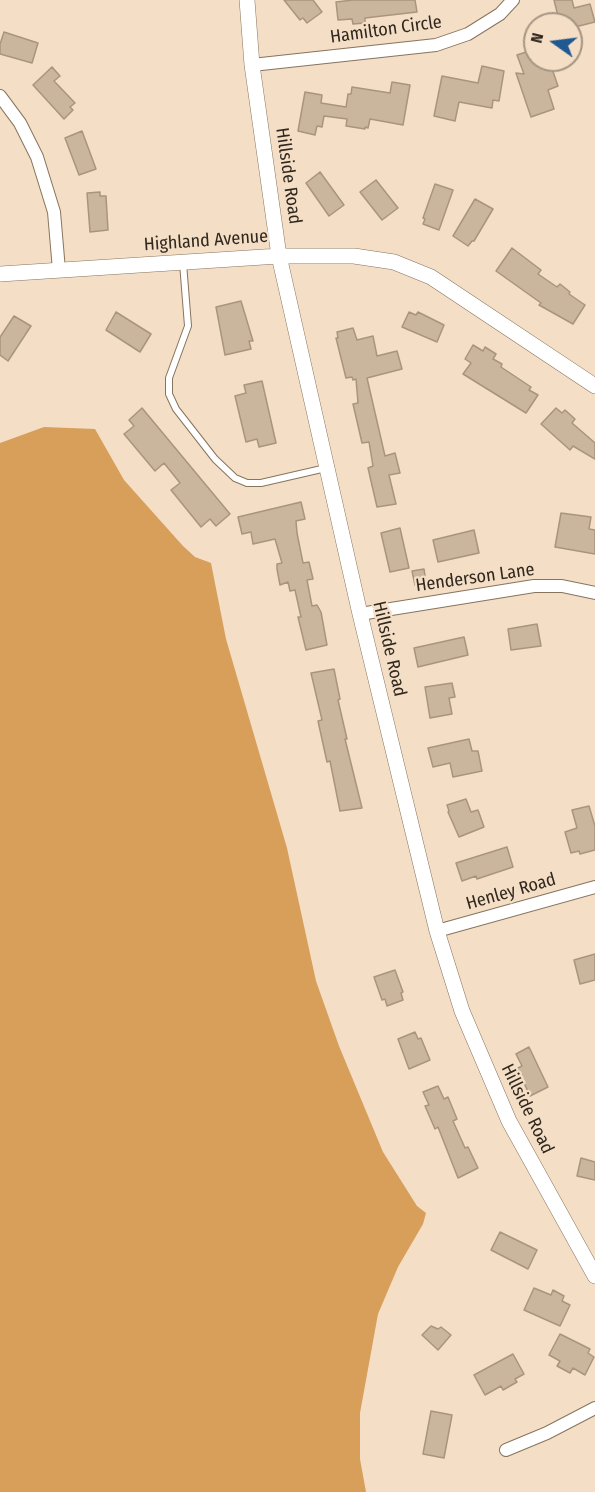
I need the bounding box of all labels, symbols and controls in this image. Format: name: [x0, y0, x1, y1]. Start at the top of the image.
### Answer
street label: Hamilton Circle: [329, 11, 443, 49]
north arrow: [523, 12, 583, 72]
text: N: [527, 31, 547, 45]
street label: Hillside Road: [271, 126, 305, 226]
street label: Highland Avenue: [143, 226, 269, 256]
street label: Henderson Lane: [414, 559, 536, 597]
street label: Hillside Road: [368, 599, 410, 699]
street label: Henley Road: [464, 869, 558, 915]
street label: Hillside Road: [496, 1061, 558, 1157]

